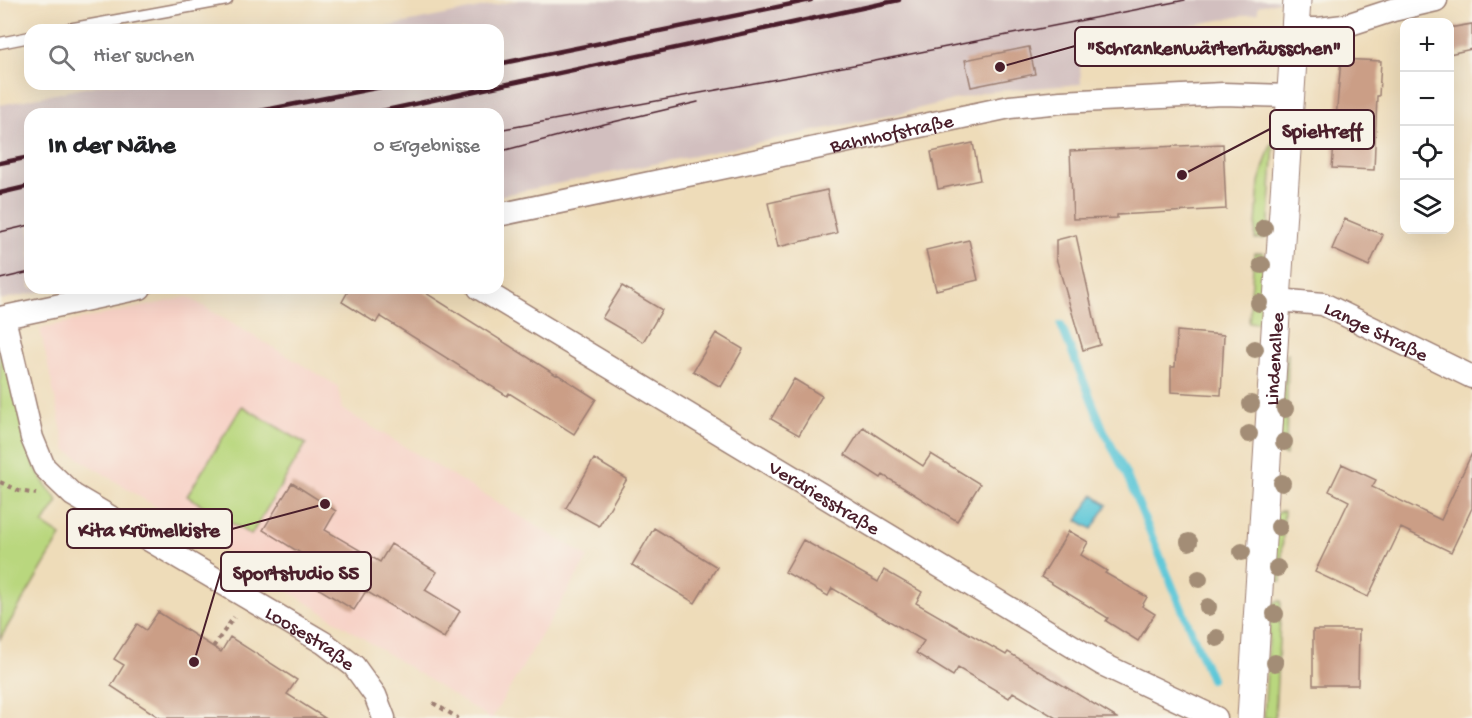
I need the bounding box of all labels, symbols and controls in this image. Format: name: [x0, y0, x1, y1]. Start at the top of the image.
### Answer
map controls: [1400, 18, 1454, 234]
button: +: [1400, 18, 1454, 72]
search box: [24, 24, 504, 90]
callout: "Schrankenwärterhäusschen": [1075, 27, 1354, 66]
text: "Schrankenwärterhäusschen": [1087, 38, 1341, 63]
icon: search: [45, 41, 78, 74]
text: Hier suchen: [93, 44, 194, 70]
button: −: [1400, 72, 1454, 126]
callout: Spieltreff: [1270, 110, 1374, 149]
street label: Bahnhofstraße: [827, 111, 956, 160]
text: Spieltreff: [1282, 121, 1364, 146]
button: locate: [1400, 126, 1454, 180]
text: In der Nähe: [48, 132, 176, 163]
text: 0 Ergebnisse: [373, 136, 480, 159]
button: layers: [1400, 180, 1454, 234]
street label: Lange Straße: [1320, 298, 1431, 369]
street label: Lindenallee: [1262, 311, 1291, 406]
street label: Verdriesstraße: [762, 457, 883, 542]
callout: Kita Krümelkiste: [67, 509, 232, 548]
text: Kita Krümelkiste: [77, 520, 221, 545]
callout: Sportstudio S5: [221, 552, 371, 591]
text: Sportstudio S5: [233, 563, 359, 588]
street label: Loosestraße: [260, 603, 359, 678]

